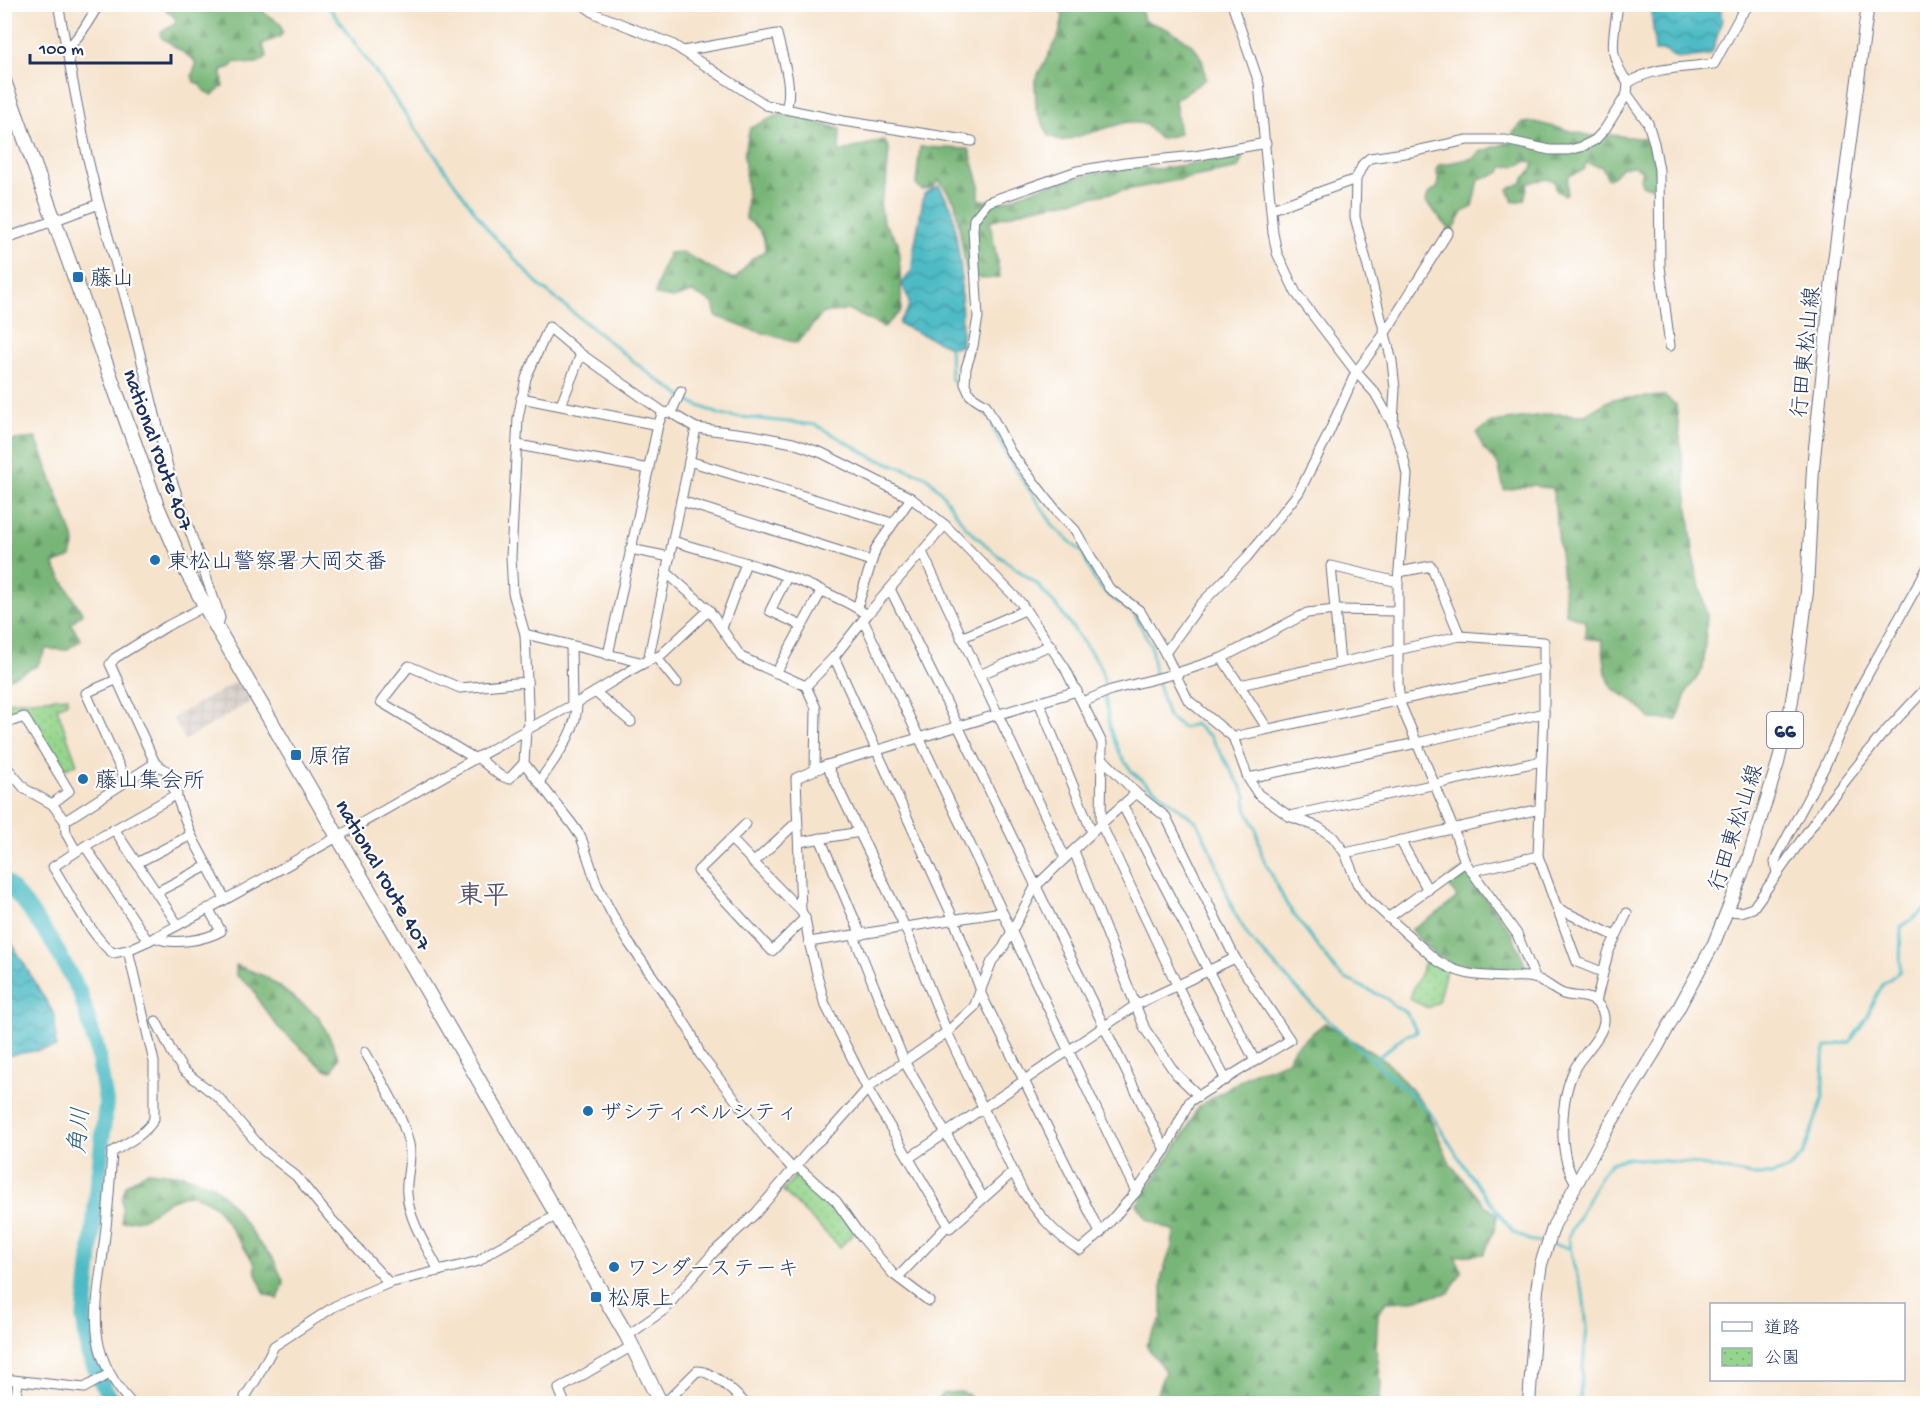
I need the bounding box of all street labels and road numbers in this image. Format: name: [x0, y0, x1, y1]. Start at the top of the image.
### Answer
street label: 行田東松山線: [1787, 285, 1828, 419]
street label: national route 407: [115, 366, 198, 535]
road number: 66: [1767, 712, 1803, 748]
street label: 行田東松山線: [1704, 761, 1771, 895]
street label: national route 407: [328, 796, 436, 957]

